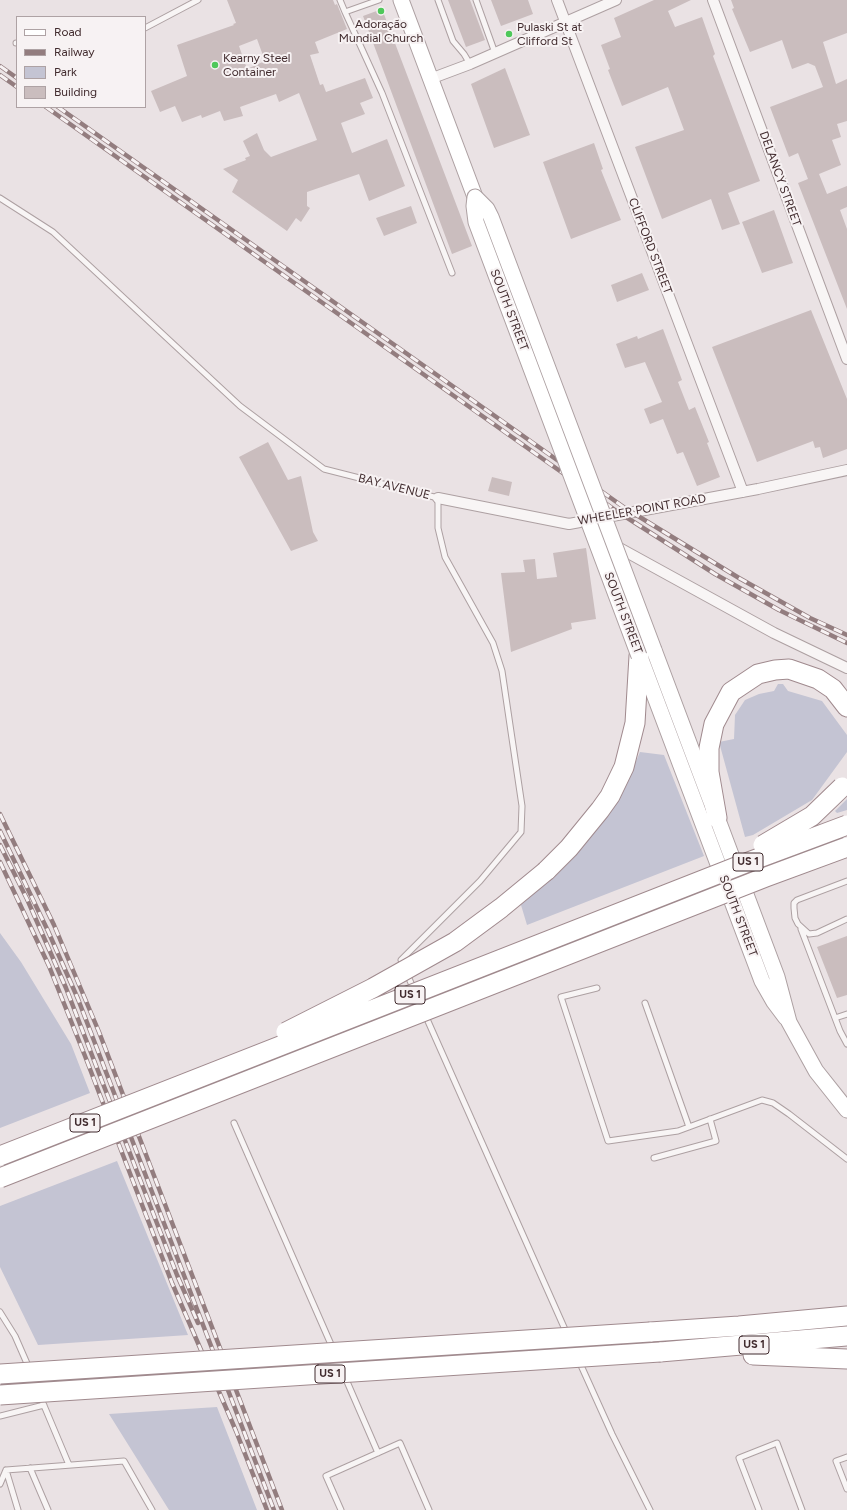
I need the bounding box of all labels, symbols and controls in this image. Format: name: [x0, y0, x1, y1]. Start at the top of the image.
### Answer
marker: Adoração Mundial Church: [376, 6, 386, 16]
legend: [16, 16, 146, 108]
place label: Adoração Mundial Church: [339, 17, 423, 45]
place label: Pulaski St at Clifford St: [517, 20, 582, 48]
text: Road: [54, 25, 82, 39]
marker: Pulaski St at Clifford St: [504, 29, 514, 39]
text: Railway: [54, 45, 95, 59]
place label: Kearny Steel Container: [223, 51, 290, 79]
marker: Kearny Steel Container: [210, 60, 220, 70]
text: Park: [54, 65, 77, 79]
text: Building: [54, 85, 97, 99]
street label: DELANCY STREET: [756, 129, 804, 229]
street label: CLIFFORD STREET: [625, 196, 675, 296]
street label: SOUTH STREET: [487, 267, 531, 353]
street label: BAY AVENUE: [357, 471, 431, 503]
street label: WHEELER POINT ROAD: [577, 492, 707, 528]
street label: SOUTH STREET: [601, 570, 645, 656]
road number: US 1: [733, 853, 763, 871]
street label: SOUTH STREET: [716, 873, 760, 959]
road number: US 1: [395, 986, 425, 1004]
road number: US 1: [70, 1114, 100, 1132]
road number: US 1: [739, 1336, 769, 1354]
road number: US 1: [315, 1365, 345, 1383]

